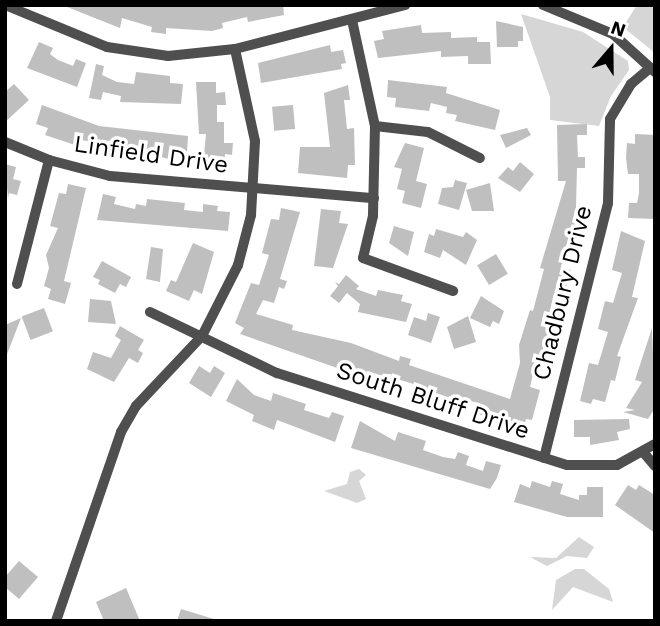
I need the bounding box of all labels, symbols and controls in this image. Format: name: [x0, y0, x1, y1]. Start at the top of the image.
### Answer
north arrow: [576, 14, 646, 84]
text: N: [608, 16, 629, 42]
street label: Linfield Drive: [72, 130, 230, 180]
street label: Chadbury Drive: [527, 202, 599, 384]
street label: South Bluff Drive: [332, 356, 534, 446]

